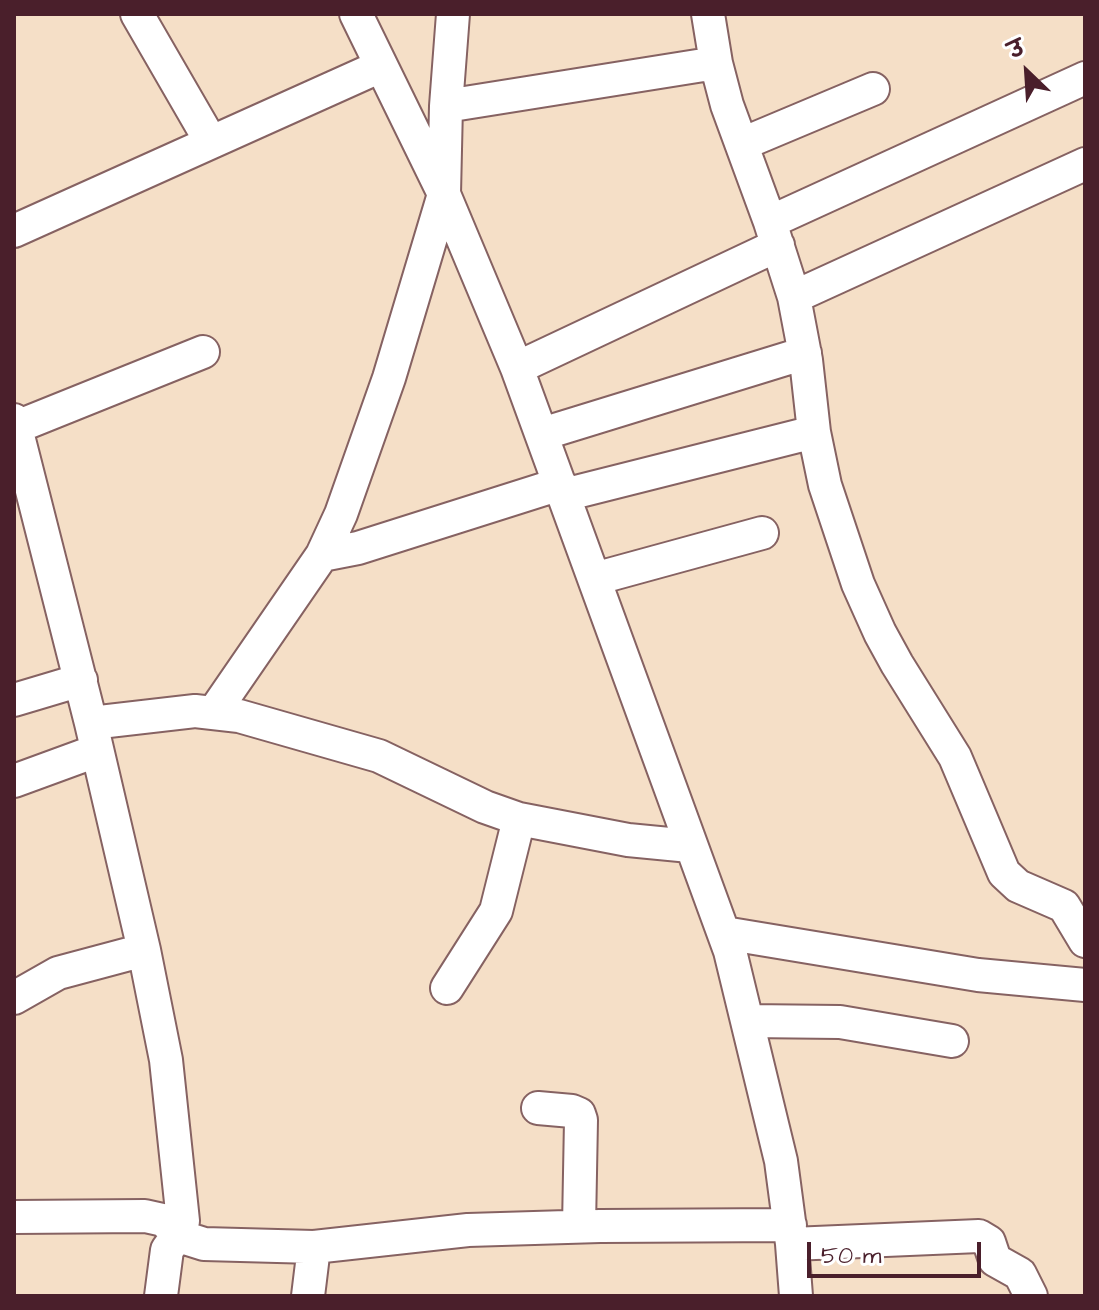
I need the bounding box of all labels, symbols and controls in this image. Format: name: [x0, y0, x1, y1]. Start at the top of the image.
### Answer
north arrow: [987, 32, 1067, 112]
text: उ: [1003, 33, 1030, 67]
scale bar: [811, 1226, 985, 1276]
text: 50 m: [821, 1239, 881, 1273]

